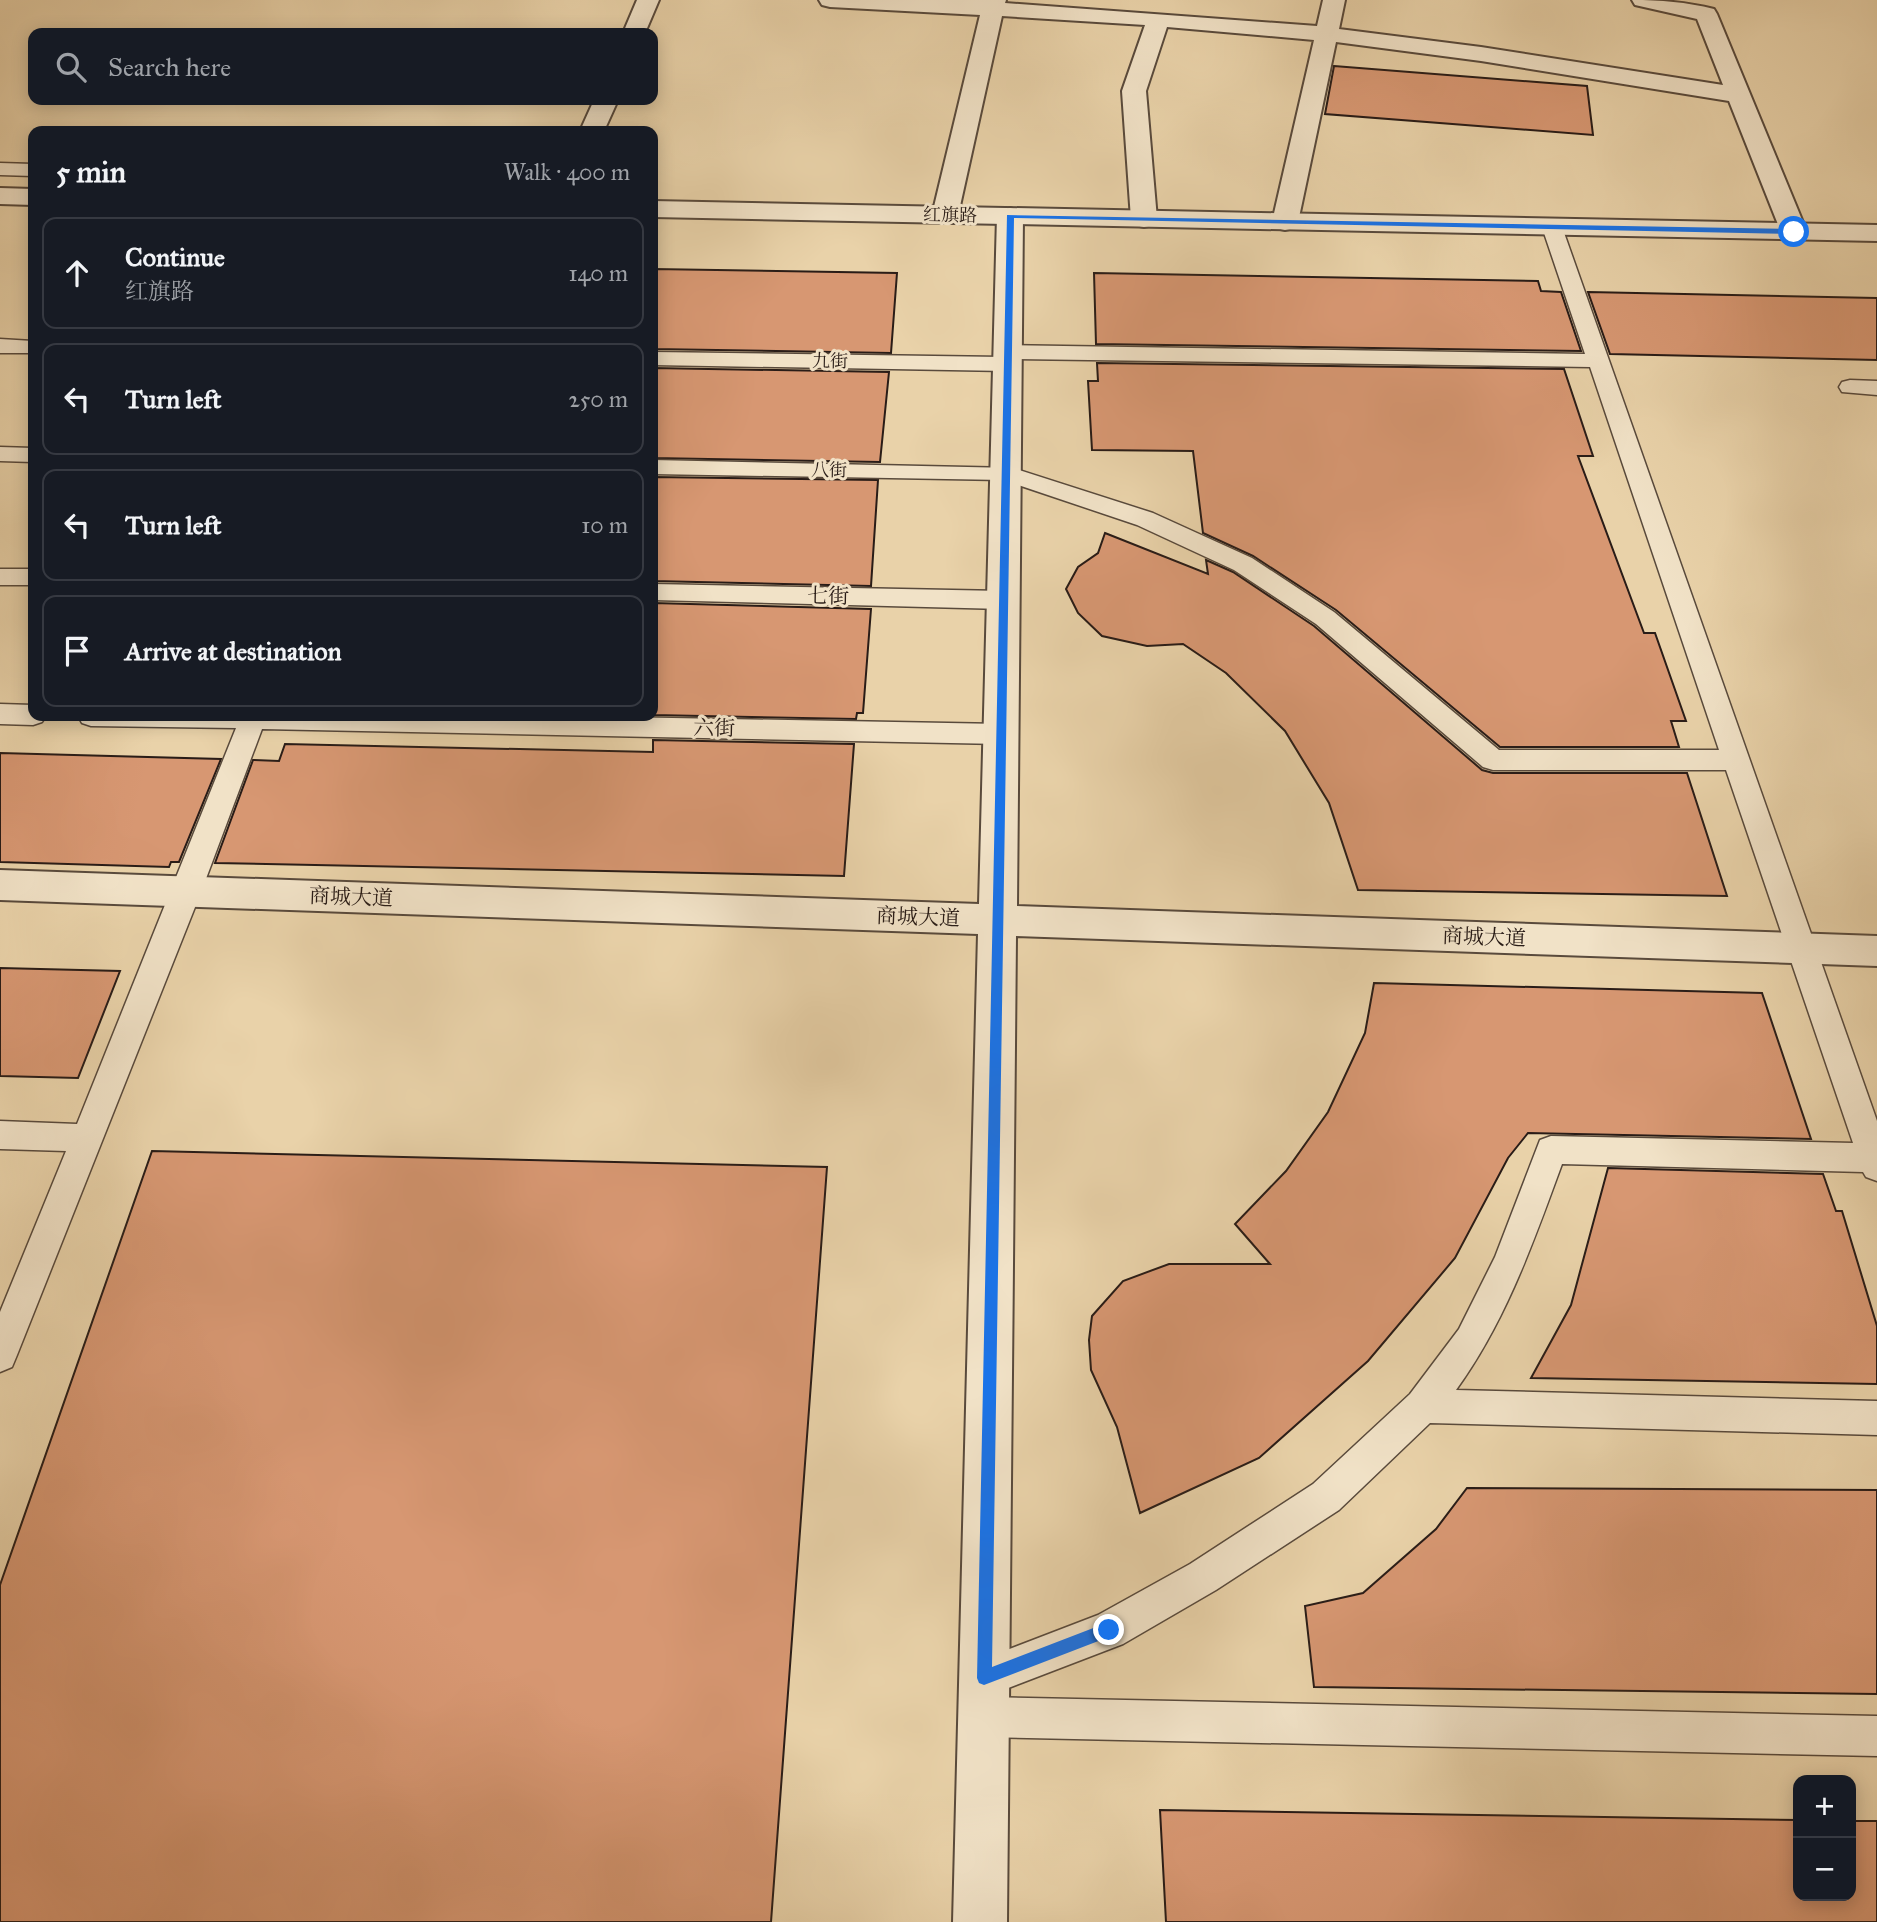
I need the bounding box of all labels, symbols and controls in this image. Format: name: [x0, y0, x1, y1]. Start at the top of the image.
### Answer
search box: [28, 28, 658, 105]
icon: search: [52, 48, 90, 86]
text: Search here: [108, 51, 231, 83]
text: 5 min: [56, 154, 126, 190]
text: Walk · 400 m: [504, 158, 630, 186]
street label: 红旗路: [923, 204, 977, 226]
route start: [1778, 216, 1809, 247]
text: Continue: [125, 241, 225, 273]
icon: ahead: [58, 254, 96, 292]
text: 140 m: [568, 259, 628, 287]
text: 红旗路: [125, 277, 194, 305]
street label: 九街: [812, 350, 848, 372]
icon: left: [58, 380, 96, 418]
text: Turn left: [125, 383, 221, 415]
text: 250 m: [568, 385, 628, 413]
street label: 八街: [811, 459, 847, 481]
icon: left: [58, 506, 96, 544]
text: Turn left: [125, 509, 221, 541]
text: 10 m: [581, 511, 628, 539]
street label: 七街: [807, 583, 849, 609]
icon: arrive: [58, 632, 96, 670]
text: Arrive at destination: [125, 635, 342, 667]
street label: 六街: [693, 715, 735, 741]
street label: 商城大道: [309, 883, 393, 911]
street label: 商城大道: [876, 903, 960, 931]
street label: 商城大道: [1442, 923, 1526, 951]
route end: [1093, 1614, 1124, 1645]
map controls: [1793, 1775, 1856, 1901]
button: +: [1793, 1775, 1856, 1838]
button: −: [1793, 1838, 1856, 1901]

